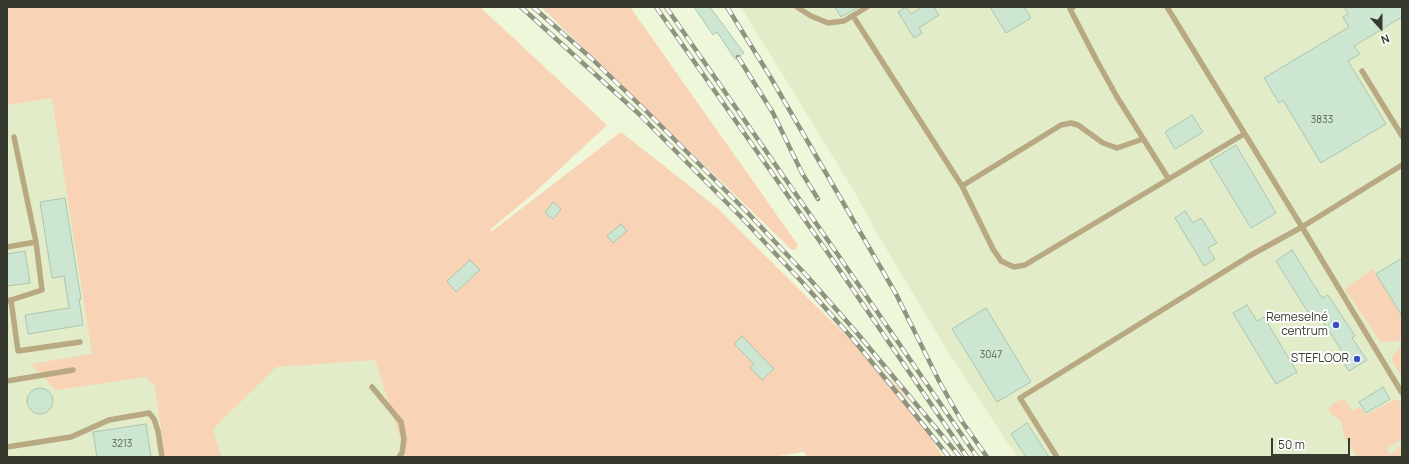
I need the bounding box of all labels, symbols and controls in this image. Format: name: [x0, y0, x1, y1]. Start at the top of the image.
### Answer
north arrow: [1361, 8, 1401, 48]
text: N: [1379, 31, 1392, 48]
house number: 3833: [1311, 114, 1333, 126]
place label: Remeselné centrum: [1266, 311, 1328, 339]
marker: Remeselné centrum: [1331, 320, 1341, 330]
house number: 3047: [980, 349, 1002, 361]
place label: STEFLOOR: [1291, 352, 1349, 366]
marker: STEFLOOR: [1352, 354, 1362, 364]
scale bar: [1273, 430, 1352, 456]
text: 50 m: [1278, 436, 1305, 453]
house number: 3213: [112, 438, 132, 450]

